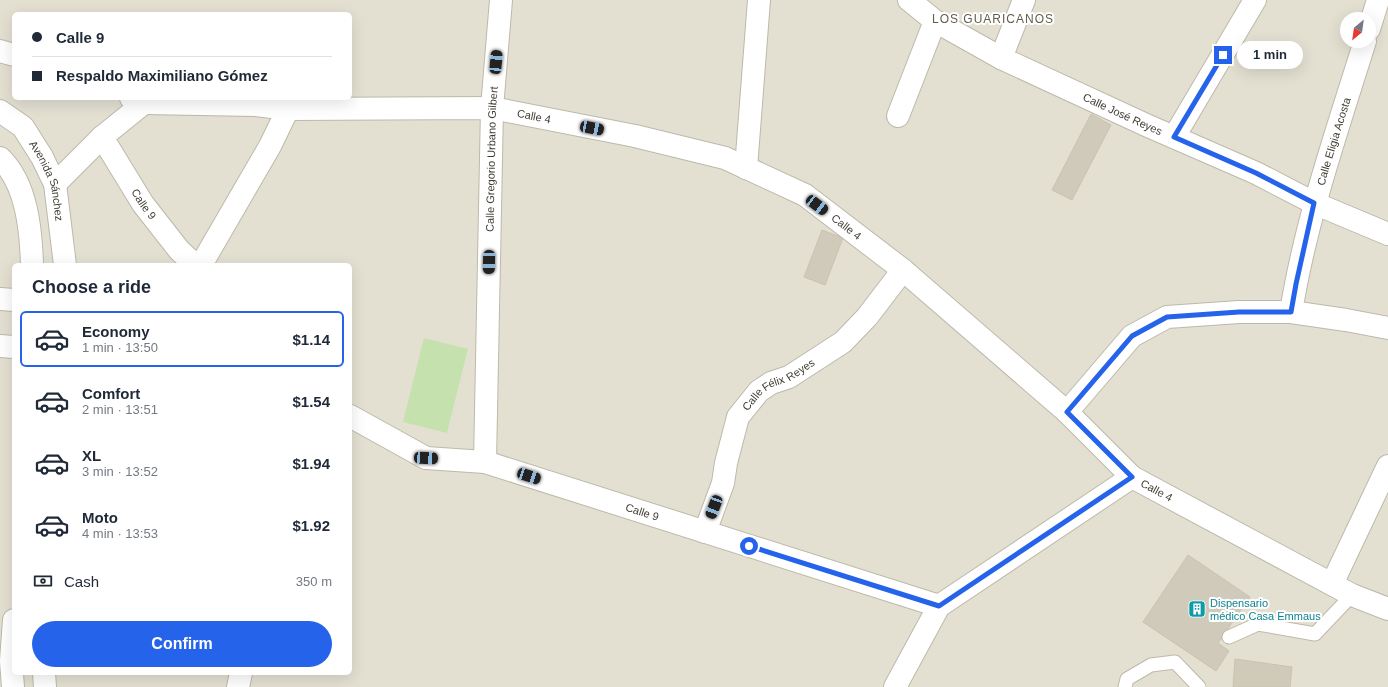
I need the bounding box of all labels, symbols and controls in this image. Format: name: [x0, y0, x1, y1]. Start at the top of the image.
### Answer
district label: LOS GUARICANOS: [932, 12, 1054, 26]
north arrow: [1340, 12, 1376, 48]
map controls: [1340, 12, 1376, 48]
text: Calle 9: [56, 29, 104, 46]
callout: 1 min: [1237, 41, 1303, 69]
route end: [1214, 46, 1232, 64]
text: 1 min: [1253, 47, 1287, 62]
car: [489, 50, 503, 74]
text: Respaldo Maximiliano Gómez: [56, 67, 268, 84]
street label: Calle Gregorio Urbano Gilbert: [484, 86, 500, 232]
street label: Calle José Reyes: [1081, 91, 1164, 138]
street label: Calle Eligia Acosta: [1315, 95, 1353, 187]
street label: Calle 4: [516, 107, 552, 125]
car: [579, 120, 605, 136]
street label: Avenida Sánchez: [27, 138, 66, 222]
street label: Calle 9: [129, 187, 159, 222]
car: [804, 193, 830, 217]
street label: Calle 4: [829, 212, 864, 242]
car: [483, 250, 495, 274]
text: Choose a ride: [32, 277, 151, 297]
icon: car: [34, 321, 70, 357]
text: Economy: [82, 323, 150, 340]
text: $1.14: [292, 331, 330, 348]
text: 1 min · 13:50: [82, 340, 158, 355]
street label: Calle Félix Reyes: [740, 356, 817, 413]
icon: car: [34, 383, 70, 419]
text: Comfort: [82, 385, 140, 402]
text: $1.54: [292, 393, 330, 410]
text: 2 min · 13:51: [82, 402, 158, 417]
icon: car: [34, 445, 70, 481]
text: XL: [82, 447, 101, 464]
car: [414, 451, 438, 465]
text: $1.94: [292, 455, 330, 472]
text: 3 min · 13:52: [82, 464, 158, 479]
car: [516, 467, 542, 485]
street label: Calle 4: [1139, 477, 1175, 504]
car: [704, 494, 724, 520]
street label: Calle 9: [624, 501, 660, 523]
icon: car: [34, 507, 70, 543]
text: Moto: [82, 509, 118, 526]
text: $1.92: [292, 517, 330, 534]
text: 4 min · 13:53: [82, 526, 158, 541]
route start: [740, 537, 758, 555]
icon: cash: [32, 570, 54, 592]
text: Cash: [64, 573, 99, 590]
text: 350 m: [296, 574, 332, 589]
place label: Dispensario médico Casa Emmaus: [1210, 597, 1321, 622]
building icon: Dispensario médico Casa Emmaus: [1187, 599, 1207, 619]
button: Confirm: [32, 621, 332, 667]

